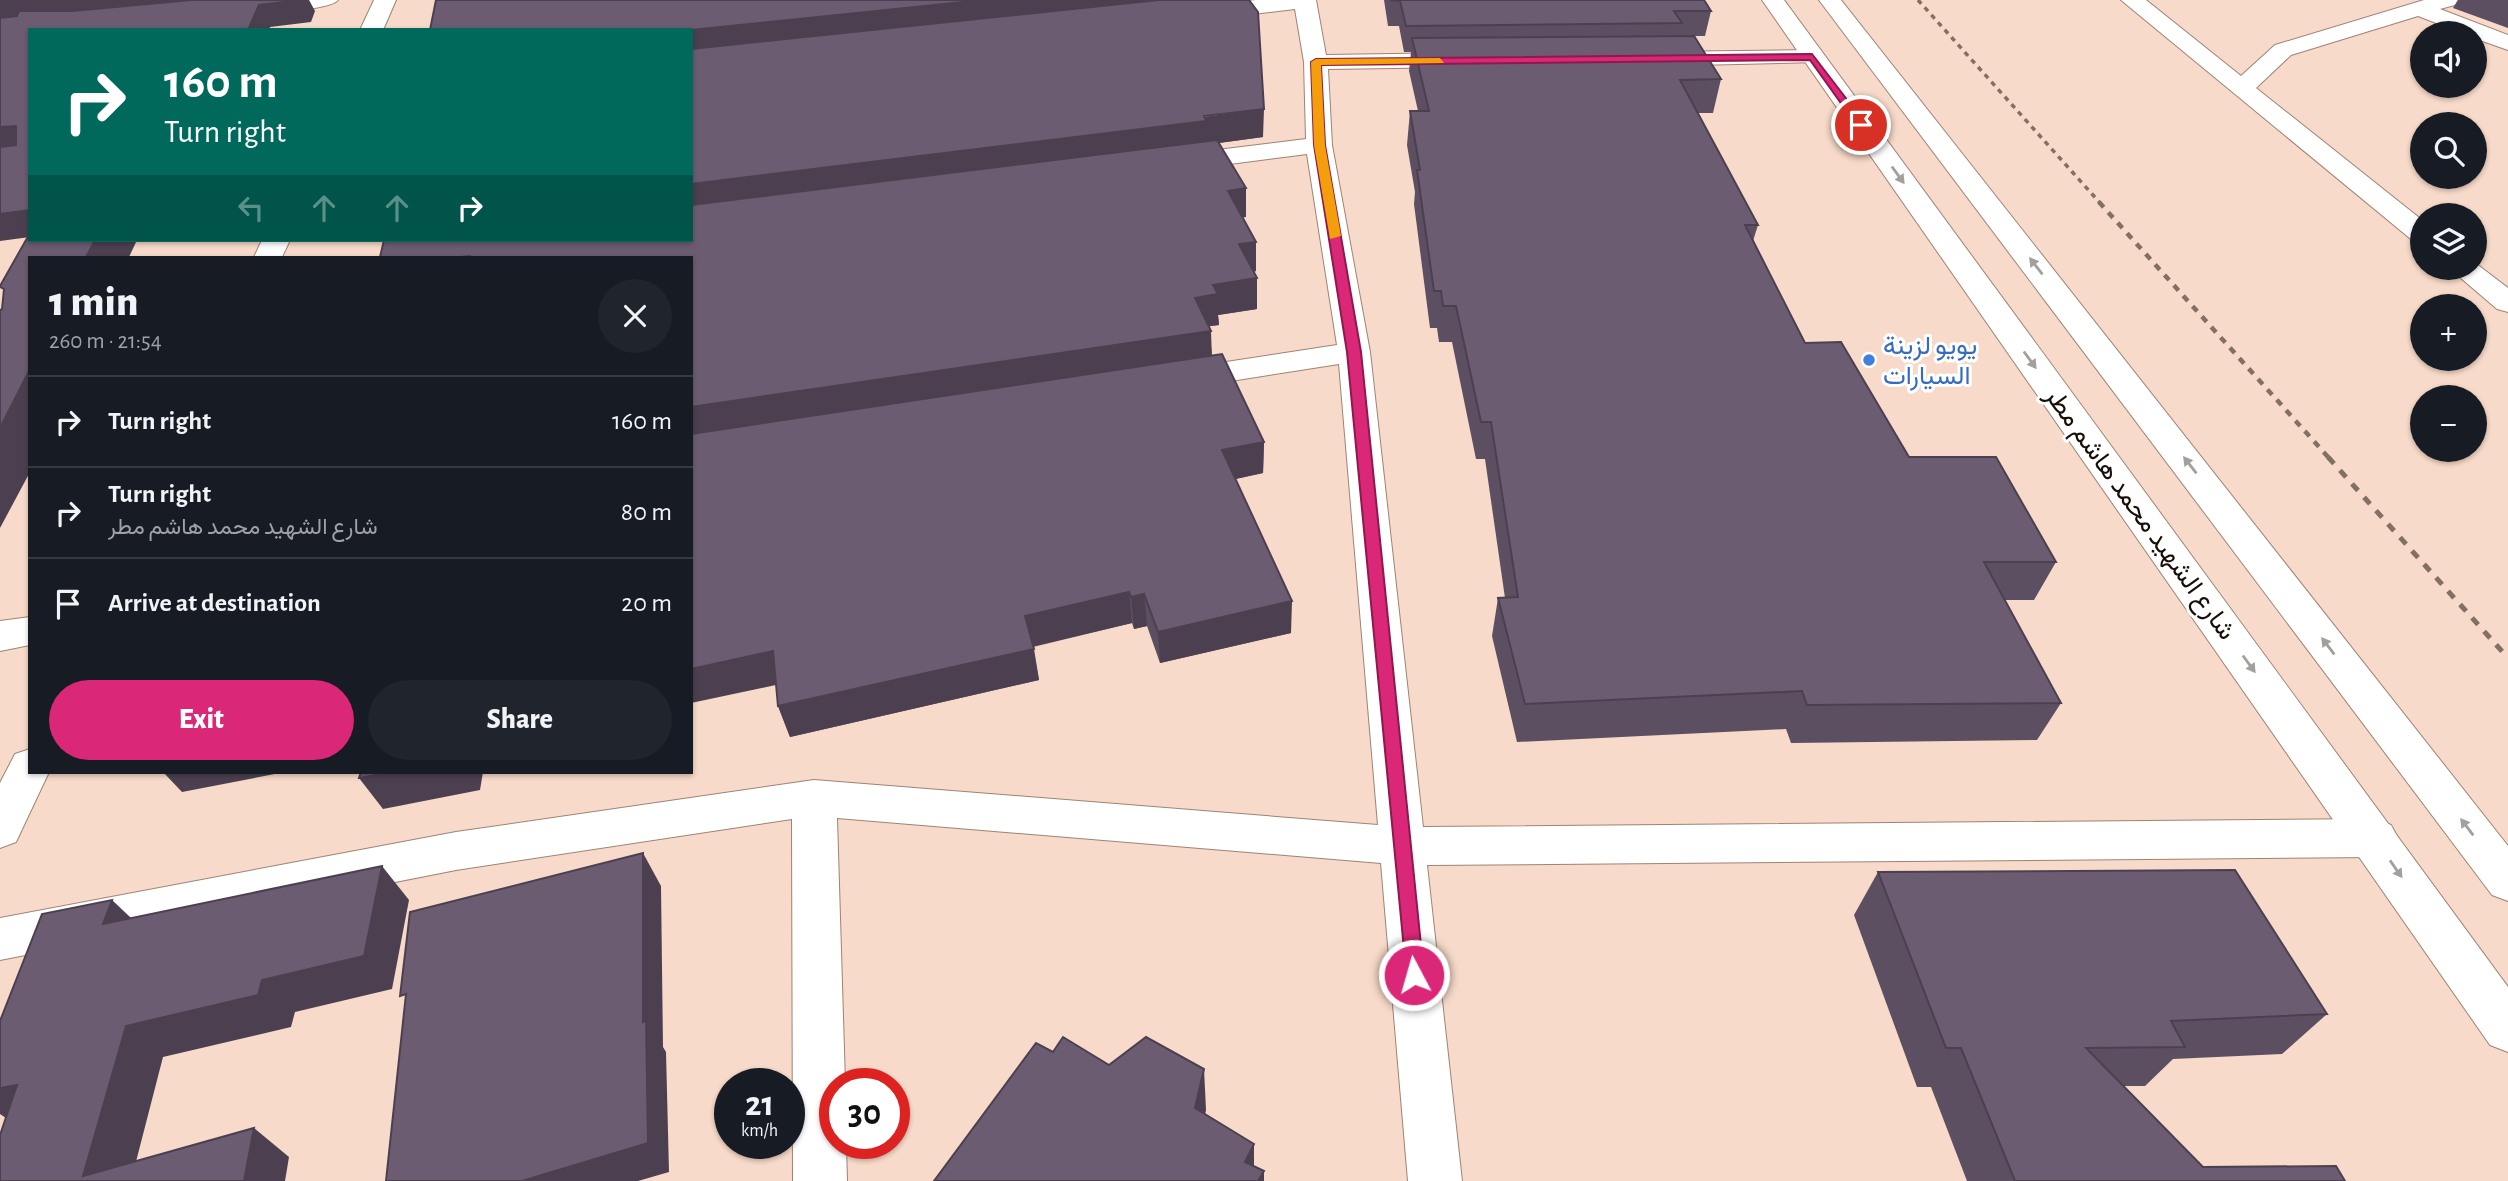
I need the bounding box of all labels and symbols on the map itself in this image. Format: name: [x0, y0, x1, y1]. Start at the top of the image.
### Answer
pin: [1831, 95, 1891, 155]
one-way arrow: [1890, 166, 1904, 184]
one-way arrow: [2029, 257, 2043, 275]
place label: يويو لزينة السيارات: [1883, 333, 1977, 391]
one-way arrow: [2023, 351, 2037, 369]
marker: يويو لزينة السيارات: [1861, 352, 1877, 368]
street label: شارع الشهيد محمد هاشم مطر: [2036, 382, 2240, 647]
one-way arrow: [2182, 457, 2197, 475]
one-way arrow: [2322, 637, 2336, 655]
one-way arrow: [2242, 655, 2256, 673]
one-way arrow: [2459, 818, 2474, 836]
one-way arrow: [2389, 860, 2403, 878]
position arrow: [1377, 938, 1451, 1012]
speed limit sign: 30: [819, 1068, 910, 1159]

